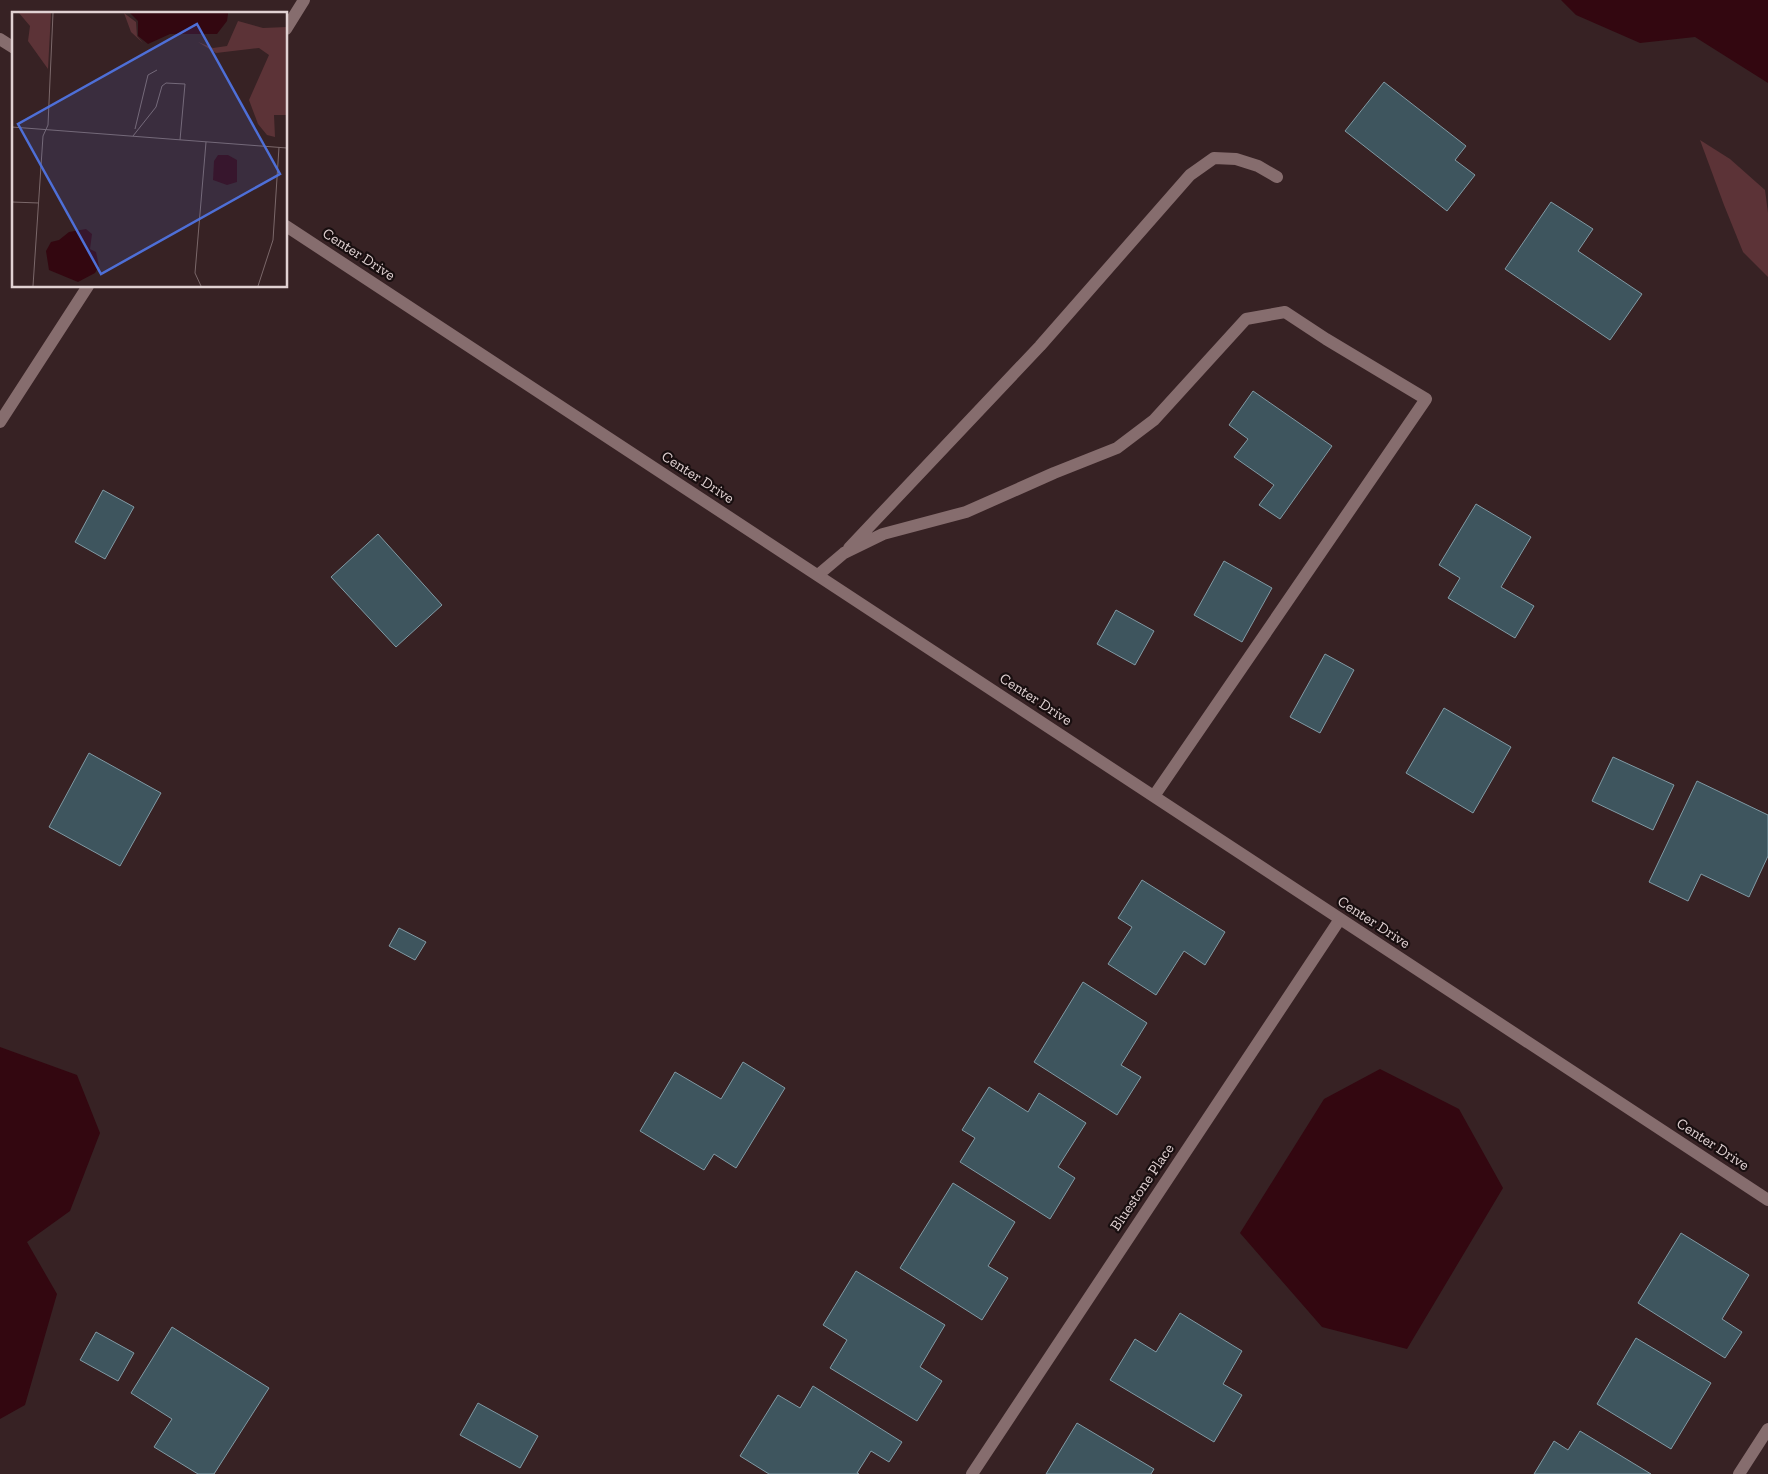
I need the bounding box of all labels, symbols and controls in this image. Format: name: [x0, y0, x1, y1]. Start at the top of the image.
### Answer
inset map: [12, 12, 288, 288]
street label: Center Drive: [319, 224, 399, 284]
street label: Center Drive: [658, 447, 738, 507]
street label: Center Drive: [996, 669, 1076, 729]
street label: Center Drive: [1334, 892, 1414, 952]
street label: Center Drive: [1673, 1114, 1753, 1174]
street label: Bluestone Place: [1106, 1140, 1178, 1234]

